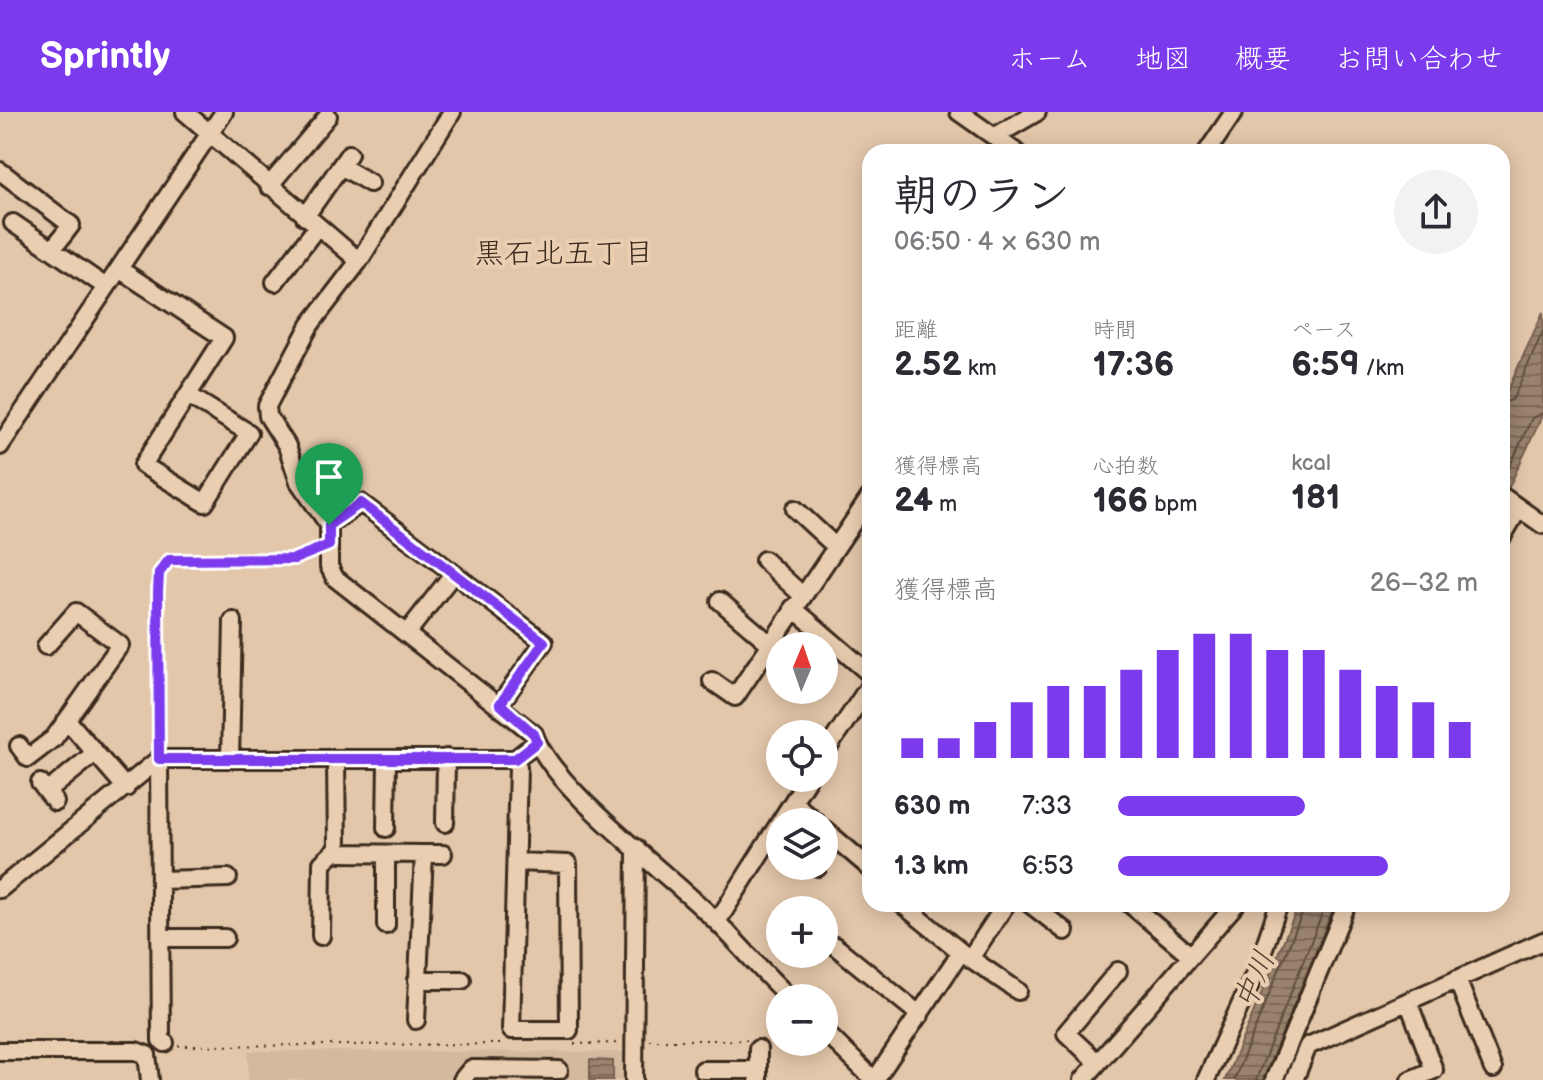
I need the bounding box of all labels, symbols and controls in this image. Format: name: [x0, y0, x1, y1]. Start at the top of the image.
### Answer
text: Sprintly: [40, 34, 170, 79]
text: ホーム: [1008, 43, 1091, 76]
text: 地図: [1135, 43, 1191, 76]
text: 概要: [1235, 43, 1291, 76]
text: お問い合わせ: [1335, 43, 1503, 76]
text: 朝のラン: [894, 170, 1070, 223]
button: share: [1394, 170, 1478, 254]
text: 06:50 · 4 × 630 m: [894, 227, 1100, 258]
district label: 黒石北五丁目: [474, 236, 654, 272]
text: 距離: [894, 317, 938, 344]
text: 時間: [1093, 317, 1137, 344]
text: ペース: [1291, 317, 1356, 344]
text: 2.52: [894, 344, 962, 385]
text: 17:36: [1093, 344, 1174, 385]
text: 6:59: [1291, 344, 1360, 385]
text: km: [962, 355, 997, 382]
text: /km: [1360, 355, 1405, 382]
pin: [295, 443, 363, 525]
text: kcal: [1291, 450, 1331, 477]
text: 獲得標高: [894, 453, 982, 480]
text: 心拍数: [1093, 453, 1159, 480]
icon: arrive: [307, 455, 351, 499]
text: 181: [1291, 477, 1340, 518]
text: 24: [894, 480, 933, 521]
text: 166: [1093, 480, 1148, 521]
text: m: [933, 491, 957, 518]
text: bpm: [1148, 491, 1197, 518]
text: 26–32 m: [1370, 568, 1478, 599]
text: 獲得標高: [894, 575, 998, 606]
north arrow: [766, 632, 838, 704]
map controls: [766, 632, 838, 1056]
button: locate: [766, 720, 838, 792]
text: 630 m: [894, 791, 970, 822]
text: 7:33: [1022, 791, 1072, 822]
button: layers: [766, 808, 838, 880]
text: 1.3 km: [894, 851, 969, 882]
text: 6:53: [1022, 851, 1074, 882]
button: +: [766, 896, 838, 968]
water label: 中川: [1227, 946, 1283, 1015]
button: −: [766, 984, 838, 1056]

